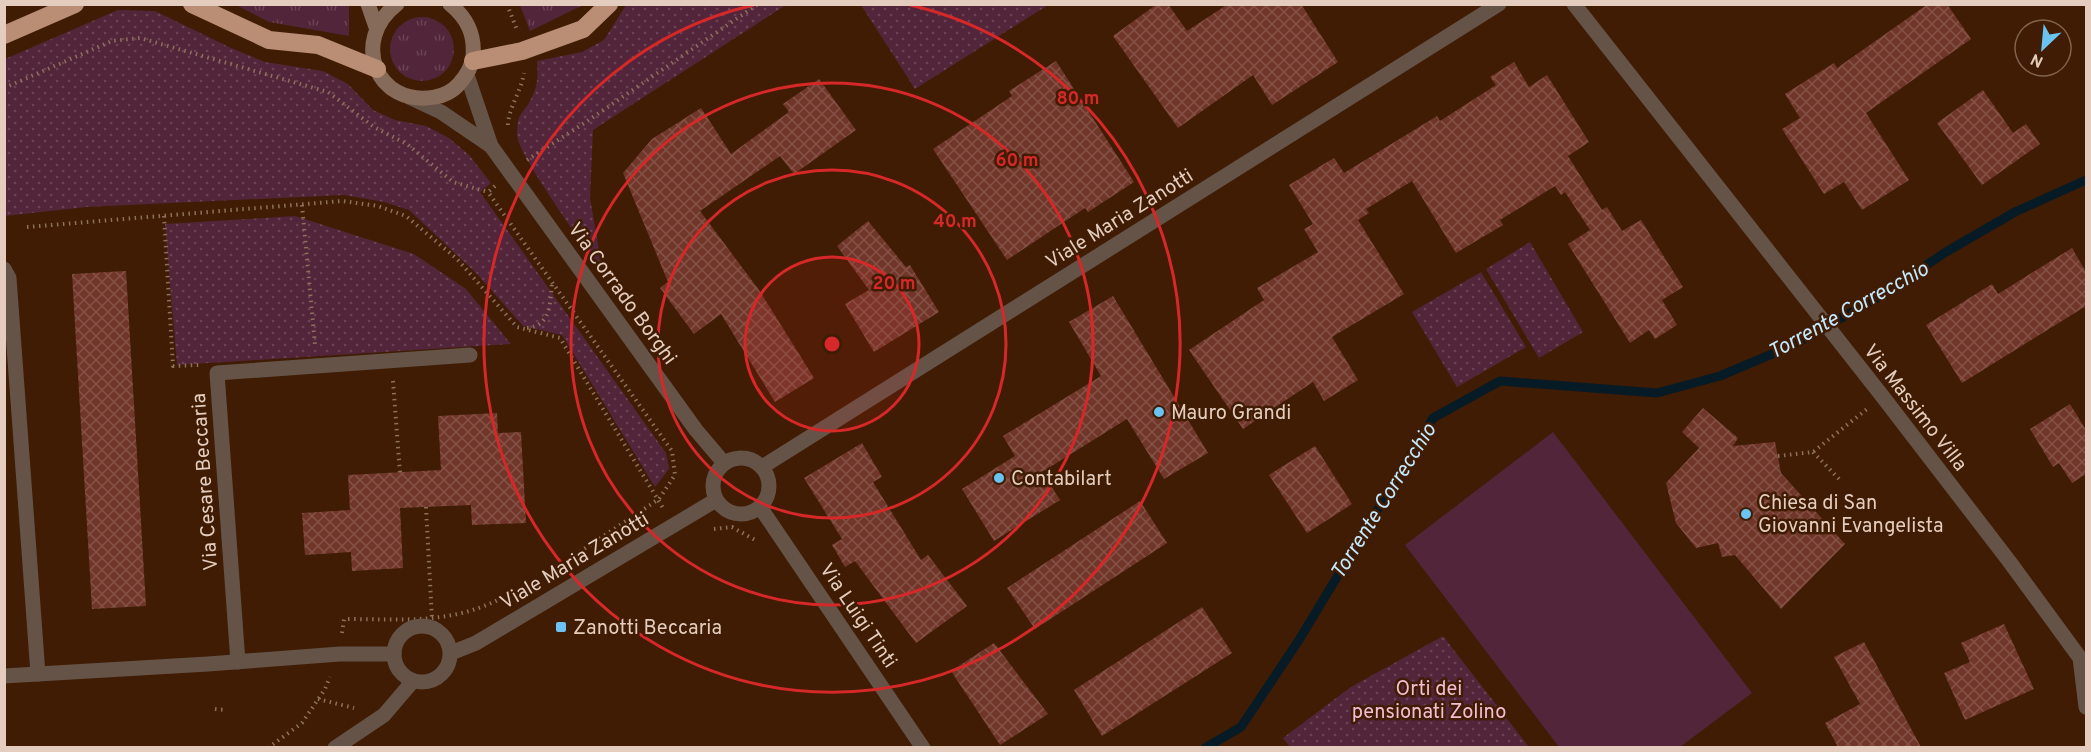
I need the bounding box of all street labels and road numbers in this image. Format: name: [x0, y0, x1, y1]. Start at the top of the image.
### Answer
street label: Viale Maria Zanotti: [1041, 164, 1199, 276]
street label: Via Corrado Borghi: [561, 218, 682, 370]
street label: Via Massimo Villa: [1857, 339, 1972, 477]
street label: Via Cesare Beccaria: [187, 392, 225, 572]
street label: Viale Maria Zanotti: [496, 507, 654, 616]
street label: Via Luigi Tinti: [813, 559, 902, 674]

